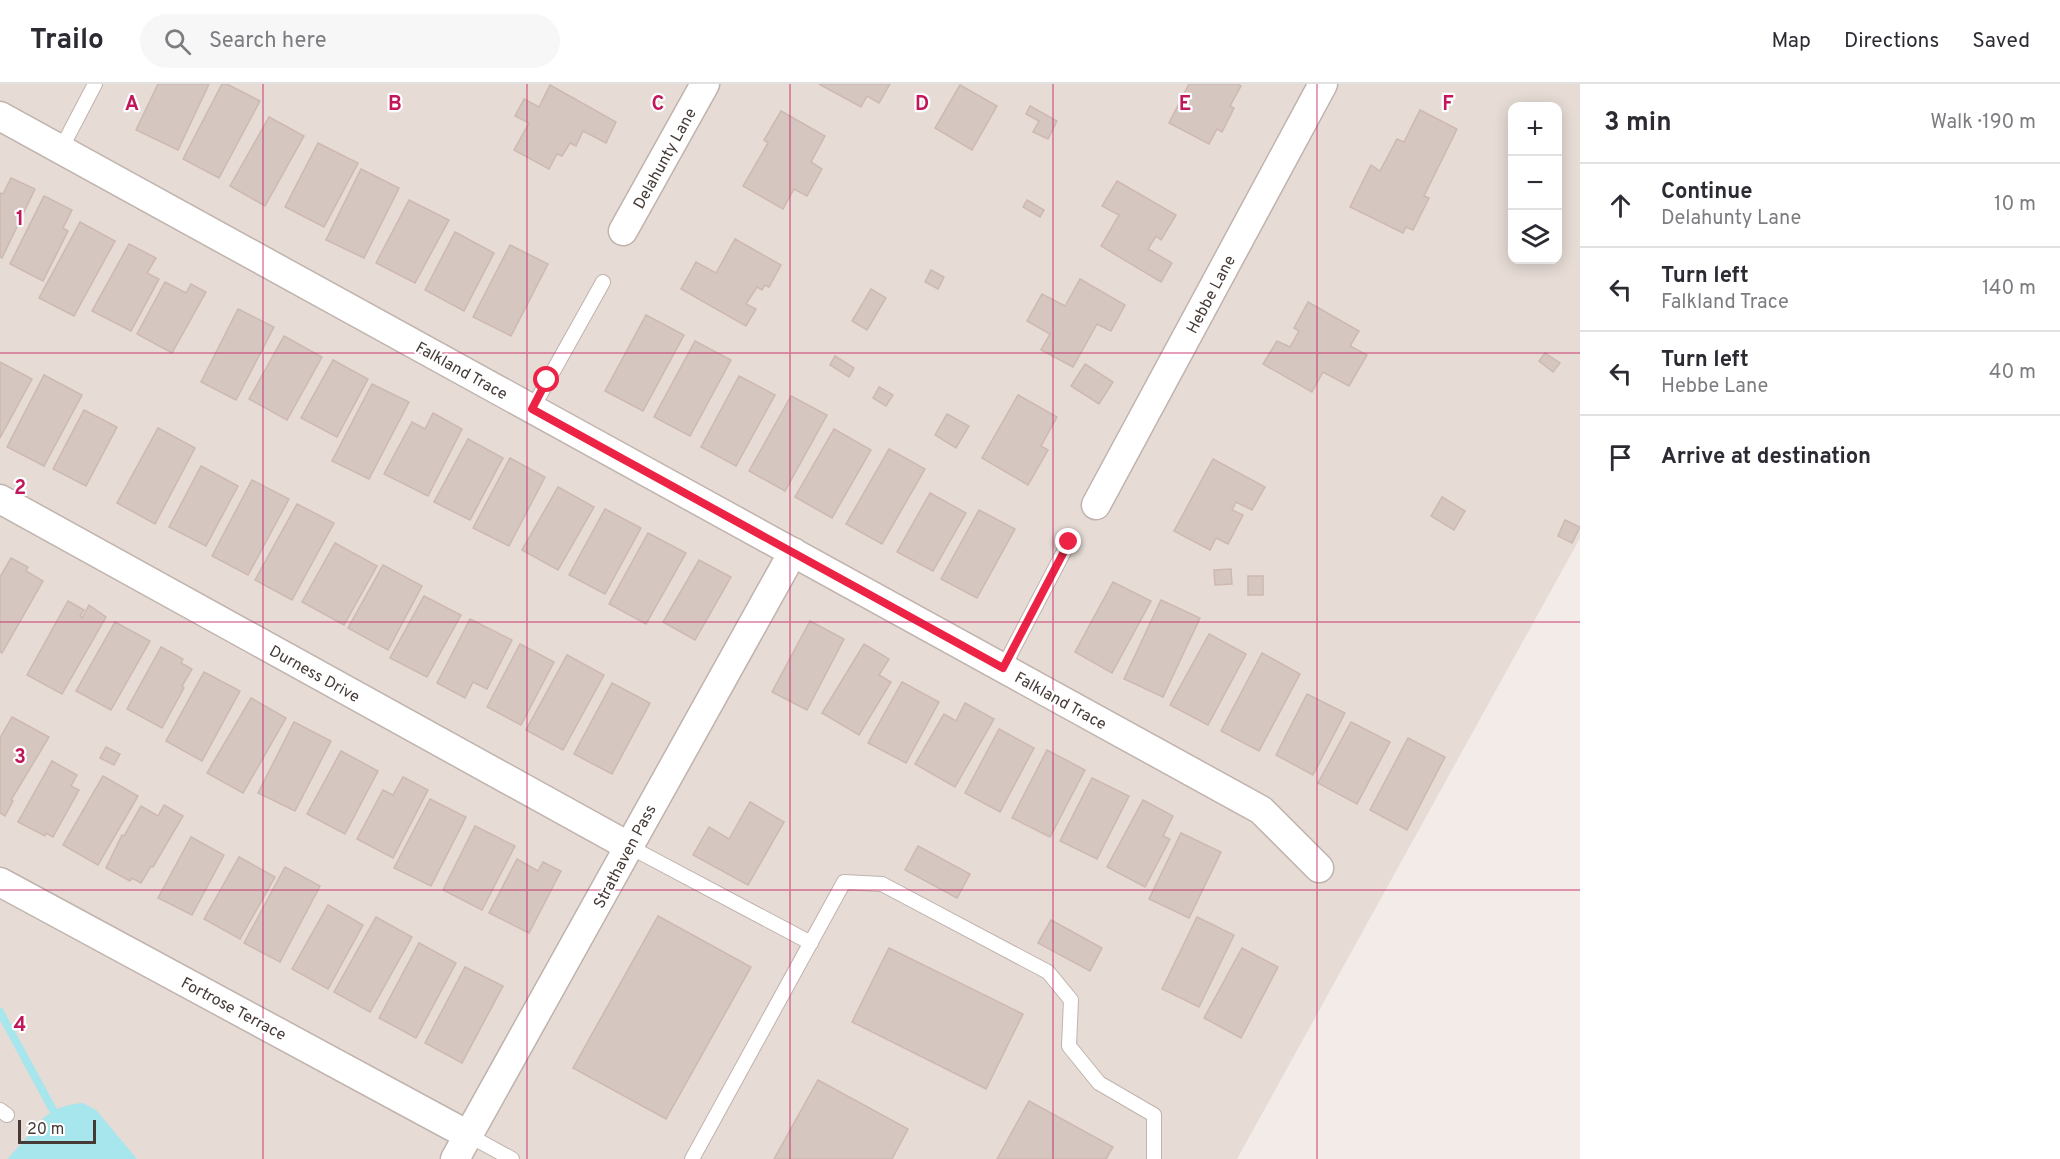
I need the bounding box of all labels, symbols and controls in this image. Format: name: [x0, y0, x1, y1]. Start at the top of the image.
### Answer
search box: [140, 14, 560, 68]
text: Trailo: [30, 23, 104, 59]
icon: search: [161, 25, 194, 58]
text: Search here: [209, 28, 326, 55]
text: Map: [1771, 28, 1811, 55]
text: Directions: [1844, 28, 1939, 55]
text: Saved: [1972, 28, 2030, 55]
text: A: [125, 92, 139, 118]
text: B: [388, 92, 402, 118]
text: C: [652, 92, 664, 118]
text: D: [915, 92, 929, 118]
text: E: [1179, 92, 1191, 118]
text: F: [1442, 92, 1454, 118]
map controls: [1508, 102, 1562, 264]
button: +: [1508, 102, 1562, 156]
street label: Delahunty Lane: [630, 105, 702, 213]
text: 3 min: [1604, 107, 1672, 140]
text: Walk · 190 m: [1930, 110, 2036, 136]
button: −: [1508, 156, 1562, 210]
text: Continue: [1661, 179, 1752, 206]
icon: ahead: [1604, 189, 1637, 222]
text: 10 m: [1994, 192, 2036, 218]
text: Delahunty Lane: [1661, 206, 1801, 232]
text: 1: [16, 207, 24, 233]
button: layers: [1508, 210, 1562, 264]
street label: Hebbe Lane: [1183, 252, 1241, 338]
text: Turn left: [1661, 263, 1749, 290]
icon: left: [1604, 273, 1637, 306]
text: 140 m: [1982, 276, 2036, 302]
text: Falkland Trace: [1661, 290, 1789, 316]
street label: Falkland Trace: [411, 338, 511, 405]
text: Turn left: [1661, 347, 1749, 374]
icon: left: [1604, 357, 1637, 390]
text: 40 m: [1989, 360, 2036, 386]
route start: [533, 366, 559, 392]
text: Hebbe Lane: [1661, 374, 1768, 400]
icon: arrive: [1604, 441, 1637, 474]
text: Arrive at destination: [1661, 444, 1871, 471]
text: 2: [14, 476, 26, 502]
route end: [1055, 528, 1081, 554]
street label: Durness Drive: [265, 642, 363, 708]
street label: Falkland Trace: [1010, 668, 1110, 735]
text: 3: [14, 745, 26, 771]
street label: Strathaven Pass: [590, 801, 662, 912]
street label: Fortrose Terrace: [177, 974, 289, 1046]
text: 4: [14, 1013, 26, 1039]
scale bar: [18, 1117, 96, 1144]
text: 20 m: [27, 1120, 64, 1140]

